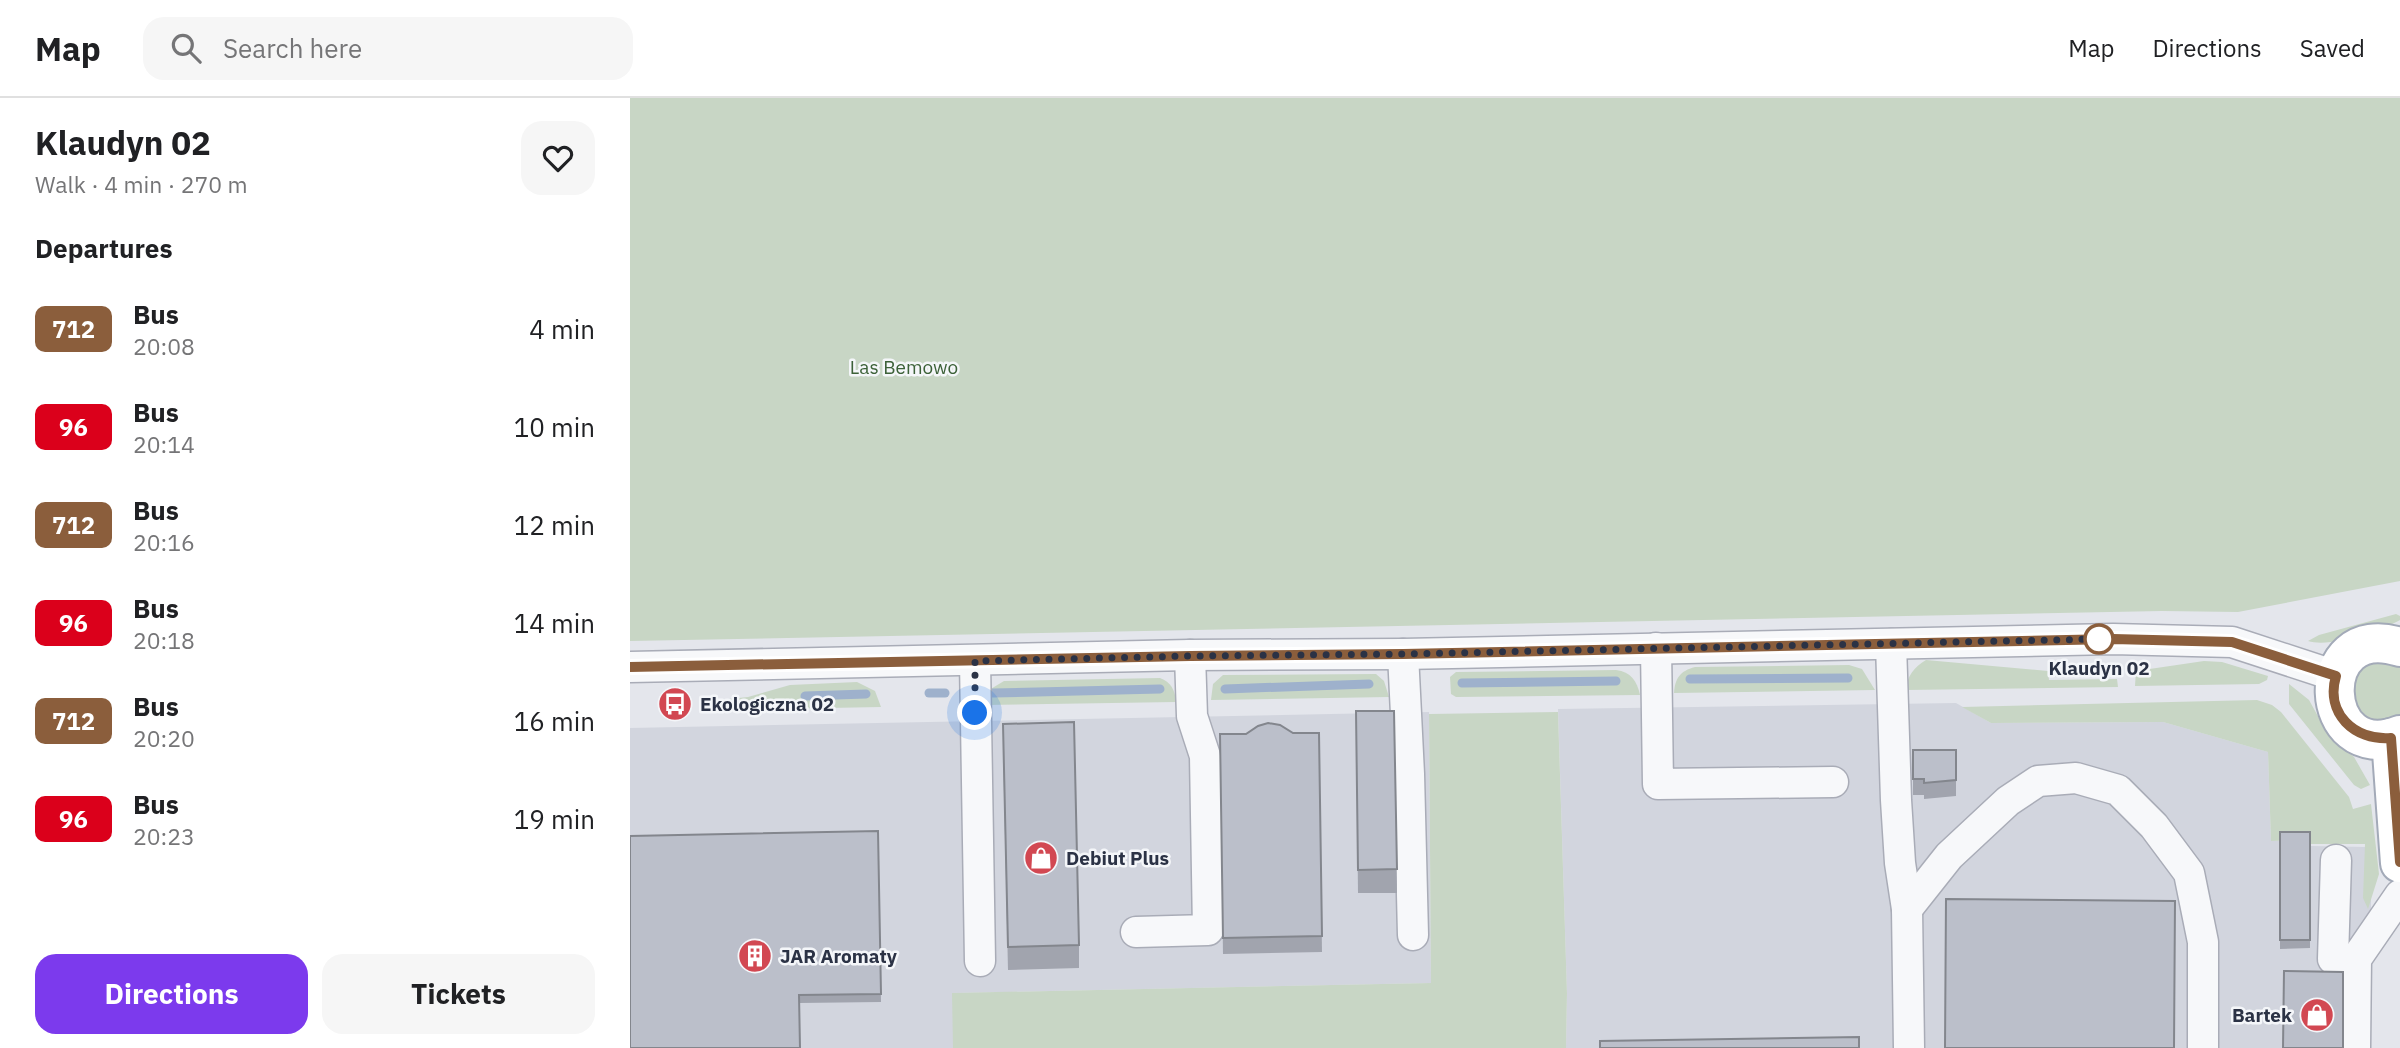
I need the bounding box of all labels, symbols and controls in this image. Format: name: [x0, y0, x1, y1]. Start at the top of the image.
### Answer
search box: [143, 17, 633, 80]
text: Map: [35, 27, 101, 70]
icon: search: [167, 29, 205, 67]
text: Search here: [223, 31, 362, 65]
text: Map: [2068, 32, 2114, 64]
text: Directions: [2152, 32, 2262, 64]
text: Saved: [2300, 32, 2365, 64]
text: Klaudyn 02: [35, 121, 211, 164]
button: heart: [521, 121, 595, 195]
text: Walk · 4 min · 270 m: [35, 169, 248, 199]
text: Departures: [35, 231, 173, 265]
text: Bus: [133, 297, 179, 331]
text: 4 min: [529, 312, 595, 346]
text: 712: [52, 313, 95, 345]
text: 20:08: [133, 331, 195, 361]
park label: Las Bemowo: [850, 355, 958, 379]
text: Bus: [133, 395, 179, 429]
text: 10 min: [514, 410, 595, 444]
text: 96: [59, 411, 88, 443]
text: 20:14: [133, 429, 195, 459]
text: Bus: [133, 493, 179, 527]
text: 12 min: [514, 508, 595, 542]
text: 712: [52, 509, 95, 541]
text: 20:16: [133, 527, 195, 557]
text: Bus: [133, 591, 179, 625]
text: 14 min: [514, 606, 595, 640]
text: 96: [59, 607, 88, 639]
marker: Klaudyn 02: [2084, 624, 2114, 654]
text: 20:18: [133, 625, 195, 655]
place label: Klaudyn 02: [2048, 656, 2150, 680]
bus stop icon: Ekologiczna 02: [656, 685, 694, 723]
text: Bus: [133, 689, 179, 723]
place label: Ekologiczna 02: [700, 692, 834, 716]
your location: [957, 695, 992, 730]
text: 16 min: [514, 704, 595, 738]
text: 712: [52, 705, 95, 737]
text: 20:20: [133, 723, 195, 753]
text: Bus: [133, 787, 179, 821]
text: 19 min: [514, 802, 595, 836]
text: 96: [59, 803, 88, 835]
text: 20:23: [133, 821, 195, 851]
shop icon: Debiut Plus: [1022, 839, 1060, 877]
place label: Debiut Plus: [1066, 846, 1169, 870]
building icon: JAR Aromaty: [736, 937, 774, 975]
place label: JAR Aromaty: [780, 944, 898, 968]
button: Directions: [35, 954, 308, 1034]
button: Tickets: [322, 954, 595, 1034]
shop icon: Bartek: [2298, 996, 2336, 1034]
place label: Bartek: [2232, 1003, 2292, 1027]

